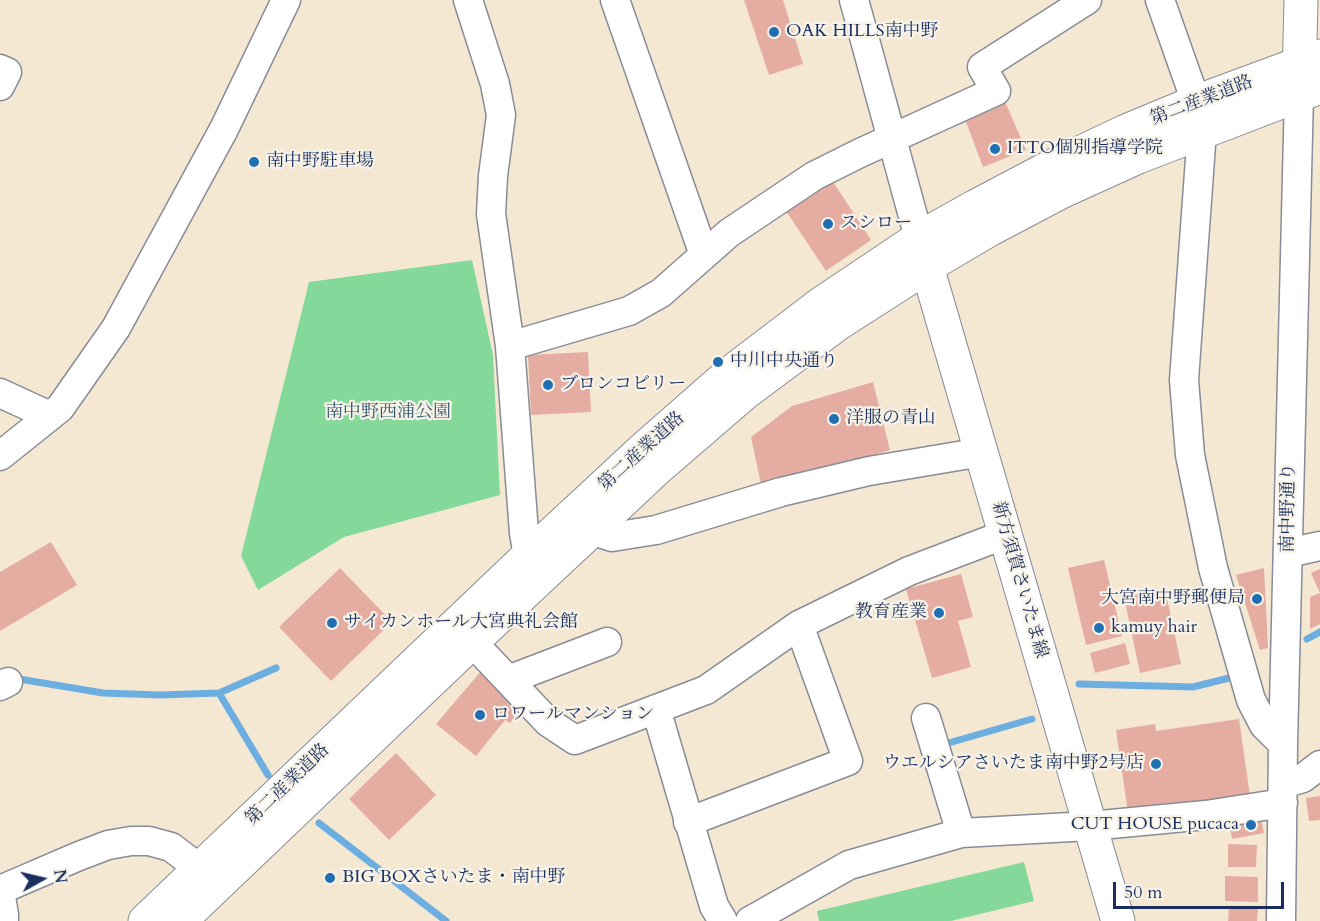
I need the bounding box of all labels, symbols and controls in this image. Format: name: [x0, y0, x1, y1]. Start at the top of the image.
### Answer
place label: OAK HILLS南中野: [786, 21, 939, 43]
marker: OAK HILLS南中野: [767, 25, 781, 39]
street label: 第二産業道路: [1148, 72, 1256, 130]
place label: ITTO個別指導学院: [1007, 138, 1163, 160]
marker: ITTO個別指導学院: [988, 142, 1002, 156]
place label: 南中野駐車場: [266, 151, 374, 173]
marker: 南中野駐車場: [247, 155, 261, 169]
place label: スシロー: [840, 213, 912, 235]
marker: スシロー: [821, 217, 835, 231]
place label: 中川中央通り: [730, 351, 838, 373]
marker: 中川中央通り: [711, 355, 725, 369]
place label: ブロンコビリー: [560, 374, 686, 396]
marker: ブロンコビリー: [541, 378, 555, 392]
park label: 南中野西浦公園: [325, 402, 451, 424]
street label: 第二産業道路: [595, 408, 689, 496]
place label: 洋服の青山: [846, 408, 936, 430]
marker: 洋服の青山: [827, 412, 841, 426]
street label: 南中野通り: [1277, 463, 1301, 553]
street label: 新方須賀さいたま線: [986, 499, 1052, 661]
place label: 大宮南中野郵便局: [1101, 588, 1245, 610]
marker: 大宮南中野郵便局: [1250, 592, 1264, 606]
place label: 教育産業: [855, 602, 927, 624]
marker: 教育産業: [932, 606, 946, 620]
place label: サイカンホール大宮典礼会館: [344, 612, 578, 634]
marker: サイカンホール大宮典礼会館: [325, 616, 339, 630]
place label: kamuy hair: [1111, 617, 1197, 639]
marker: kamuy hair: [1092, 621, 1106, 635]
place label: ロワールマンション: [492, 704, 654, 726]
marker: ロワールマンション: [473, 708, 487, 722]
street label: 第二産業道路: [242, 740, 334, 830]
place label: ウエルシアさいたま南中野2号店: [883, 753, 1144, 775]
marker: ウエルシアさいたま南中野2号店: [1149, 757, 1163, 771]
place label: CUT HOUSE pucaca: [1071, 814, 1239, 836]
marker: CUT HOUSE pucaca: [1244, 818, 1258, 832]
north arrow: [12, 849, 72, 909]
place label: BIG BOXさいたま・南中野: [342, 867, 565, 889]
text: N: [48, 868, 72, 885]
scale bar: [1116, 870, 1287, 908]
marker: BIG BOXさいたま・南中野: [323, 871, 337, 885]
text: 50 m: [1124, 880, 1163, 905]

